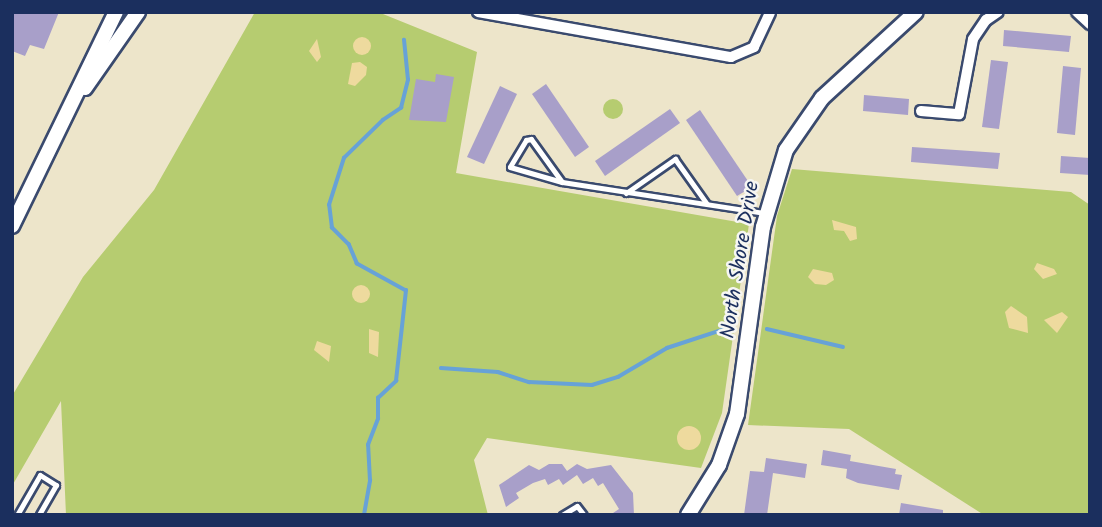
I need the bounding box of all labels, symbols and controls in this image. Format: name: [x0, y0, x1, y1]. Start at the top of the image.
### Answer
street label: North Shore Drive: [716, 179, 766, 341]

